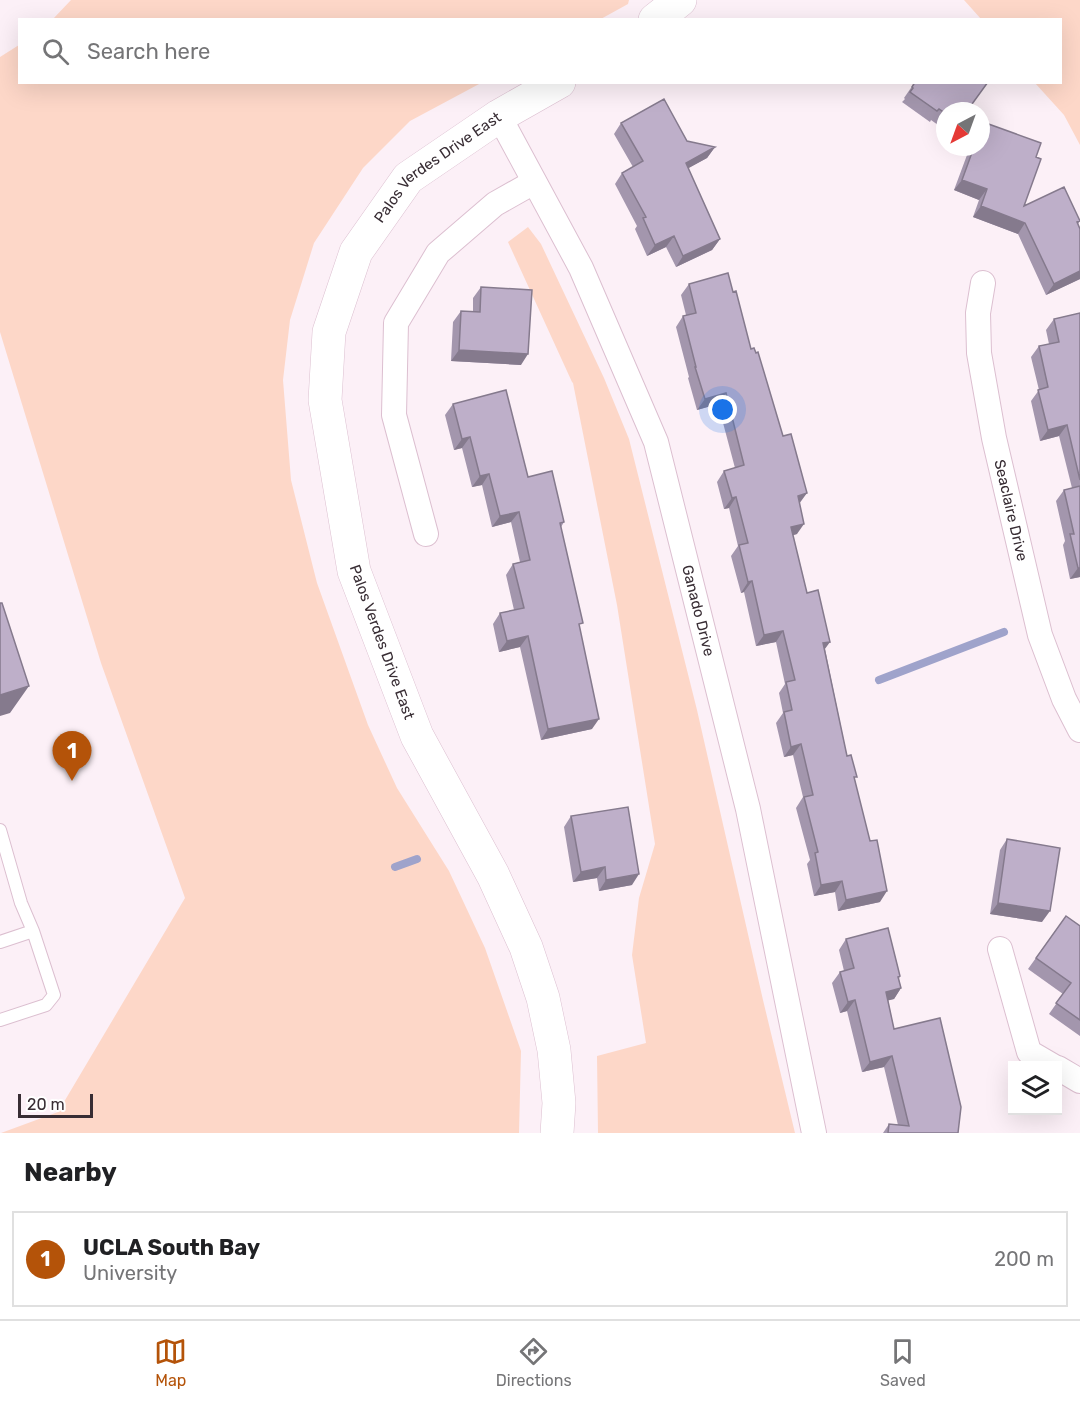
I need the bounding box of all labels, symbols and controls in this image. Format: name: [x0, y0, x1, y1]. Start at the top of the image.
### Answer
search box: [18, 18, 1062, 84]
icon: search: [39, 35, 72, 68]
text: Search here: [87, 38, 210, 65]
north arrow: [936, 102, 990, 156]
street label: Palos Verdes Drive East: [370, 108, 505, 226]
your location: [708, 395, 737, 424]
street label: Seaclaire Drive: [990, 458, 1031, 563]
street label: Palos Verdes Drive East: [346, 562, 418, 722]
street label: Ganado Drive: [678, 563, 718, 658]
pin: 1: [52, 732, 92, 781]
map controls: [1008, 1061, 1062, 1115]
button: layers: [1008, 1061, 1062, 1115]
scale bar: [18, 1091, 93, 1118]
text: 20 m: [27, 1095, 65, 1114]
text: Nearby: [24, 1157, 117, 1188]
text: UCLA South Bay: [83, 1234, 260, 1261]
text: 1: [41, 1247, 50, 1271]
text: 200 m: [994, 1247, 1054, 1271]
text: University: [83, 1261, 177, 1285]
tab: Map: [154, 1335, 187, 1390]
tab: Directions: [496, 1335, 572, 1390]
tab: Saved: [880, 1335, 926, 1390]

